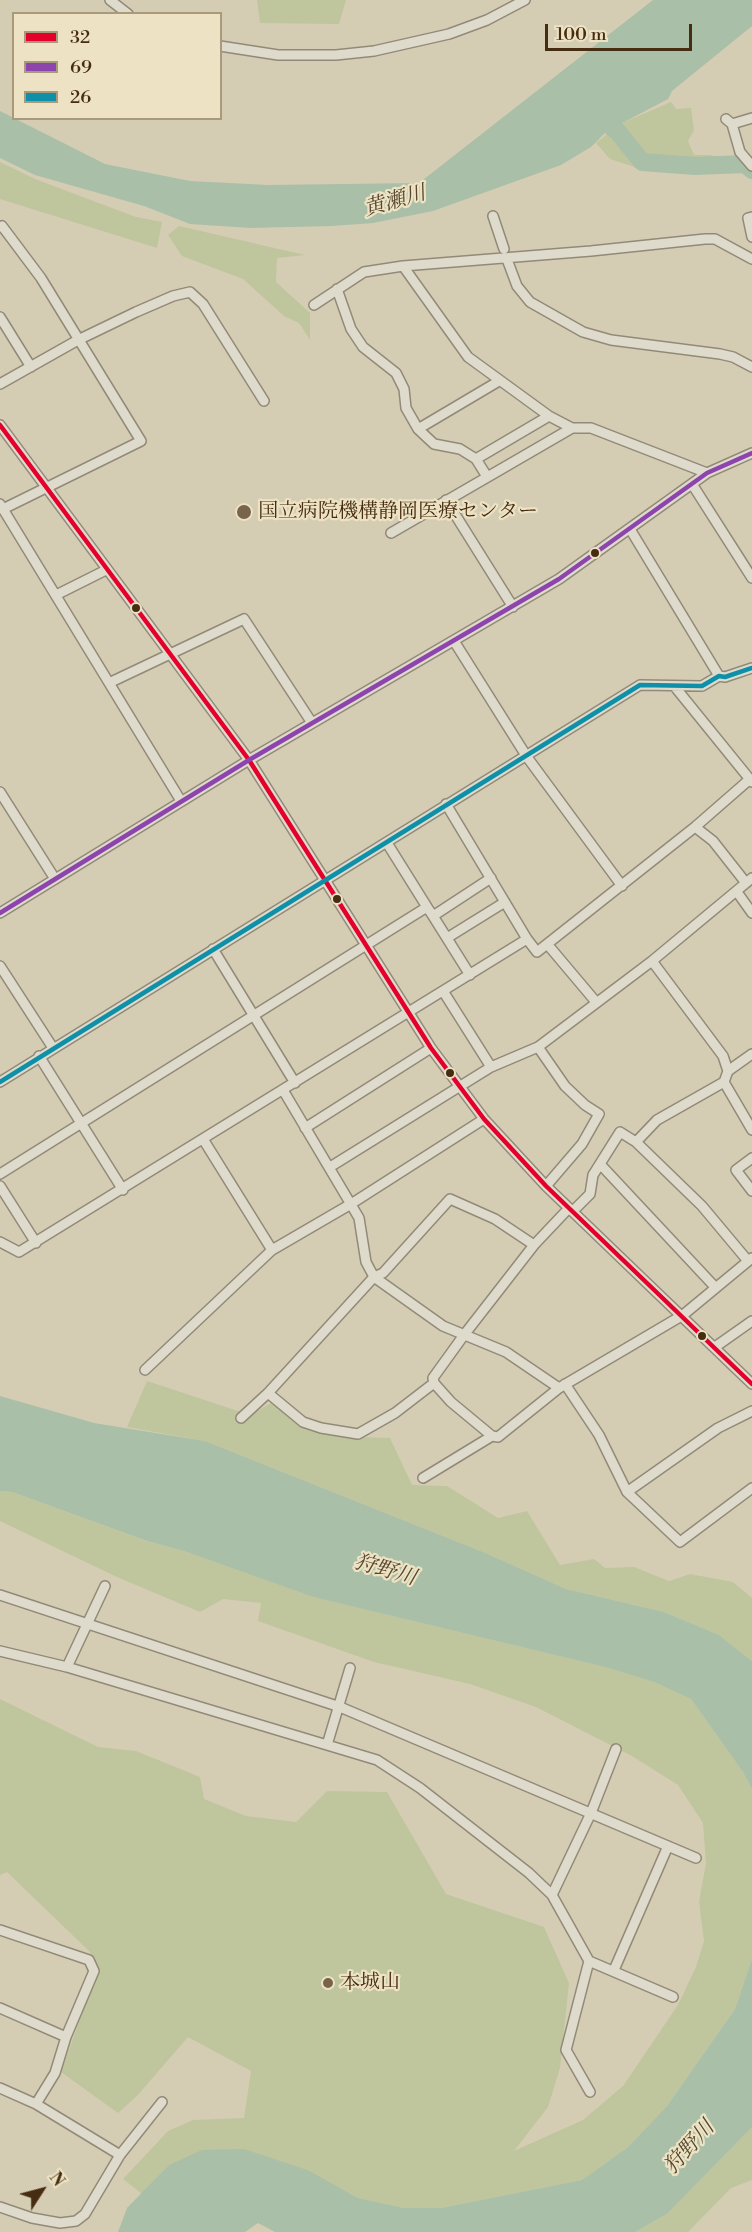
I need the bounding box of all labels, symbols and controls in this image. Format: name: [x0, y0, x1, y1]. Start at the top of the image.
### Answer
legend: [12, 12, 222, 120]
scale bar: [548, 12, 695, 50]
text: 100 m: [556, 23, 607, 46]
text: 32: [70, 26, 90, 49]
text: 69: [70, 56, 92, 79]
text: 26: [70, 86, 91, 109]
water label: 黄瀬川: [361, 181, 429, 223]
place label: 国立病院機構静岡医療センター: [258, 500, 538, 524]
marker: 国立病院機構静岡医療センター: [235, 503, 253, 521]
unlabelled marker: [589, 547, 601, 559]
unlabelled marker: [130, 602, 142, 614]
unlabelled marker: [331, 893, 343, 905]
unlabelled marker: [444, 1067, 456, 1079]
unlabelled marker: [696, 1330, 708, 1342]
water label: 狩野川: [351, 1550, 419, 1592]
place label: 本城山: [340, 1971, 400, 1995]
marker: 本城山: [321, 1976, 335, 1990]
water label: 狩野川: [660, 2116, 720, 2180]
north arrow: [12, 2160, 72, 2220]
text: N: [45, 2168, 68, 2190]

